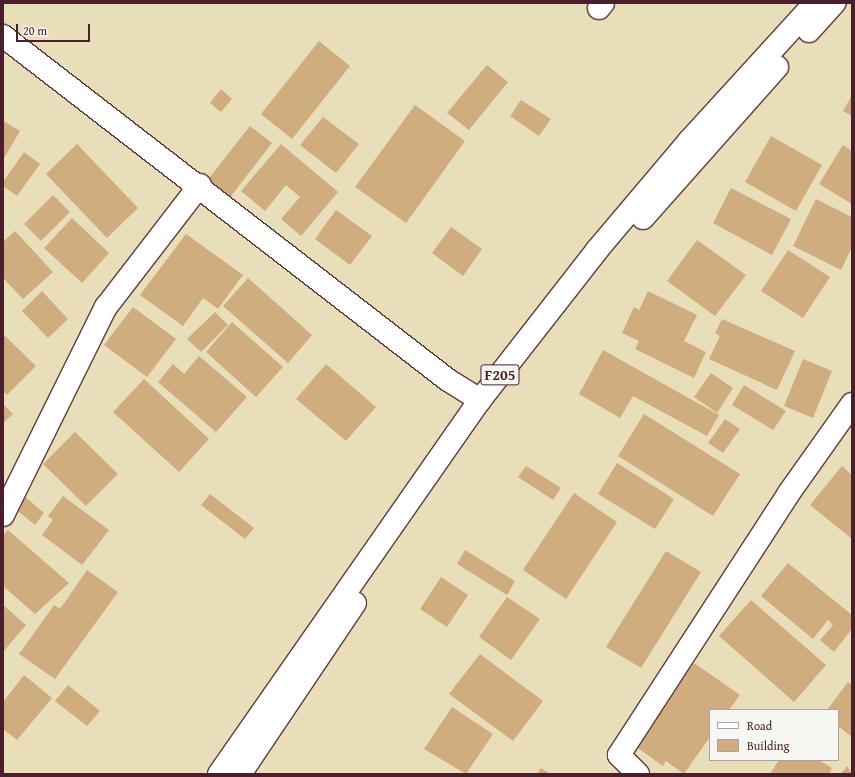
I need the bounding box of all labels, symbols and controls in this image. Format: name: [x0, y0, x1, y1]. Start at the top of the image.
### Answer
scale bar: [18, 16, 92, 42]
text: 20 m: [23, 22, 47, 39]
road number: F205: [480, 362, 520, 388]
legend: [709, 709, 839, 761]
text: Road: [747, 717, 772, 734]
text: Building: [747, 737, 790, 754]

